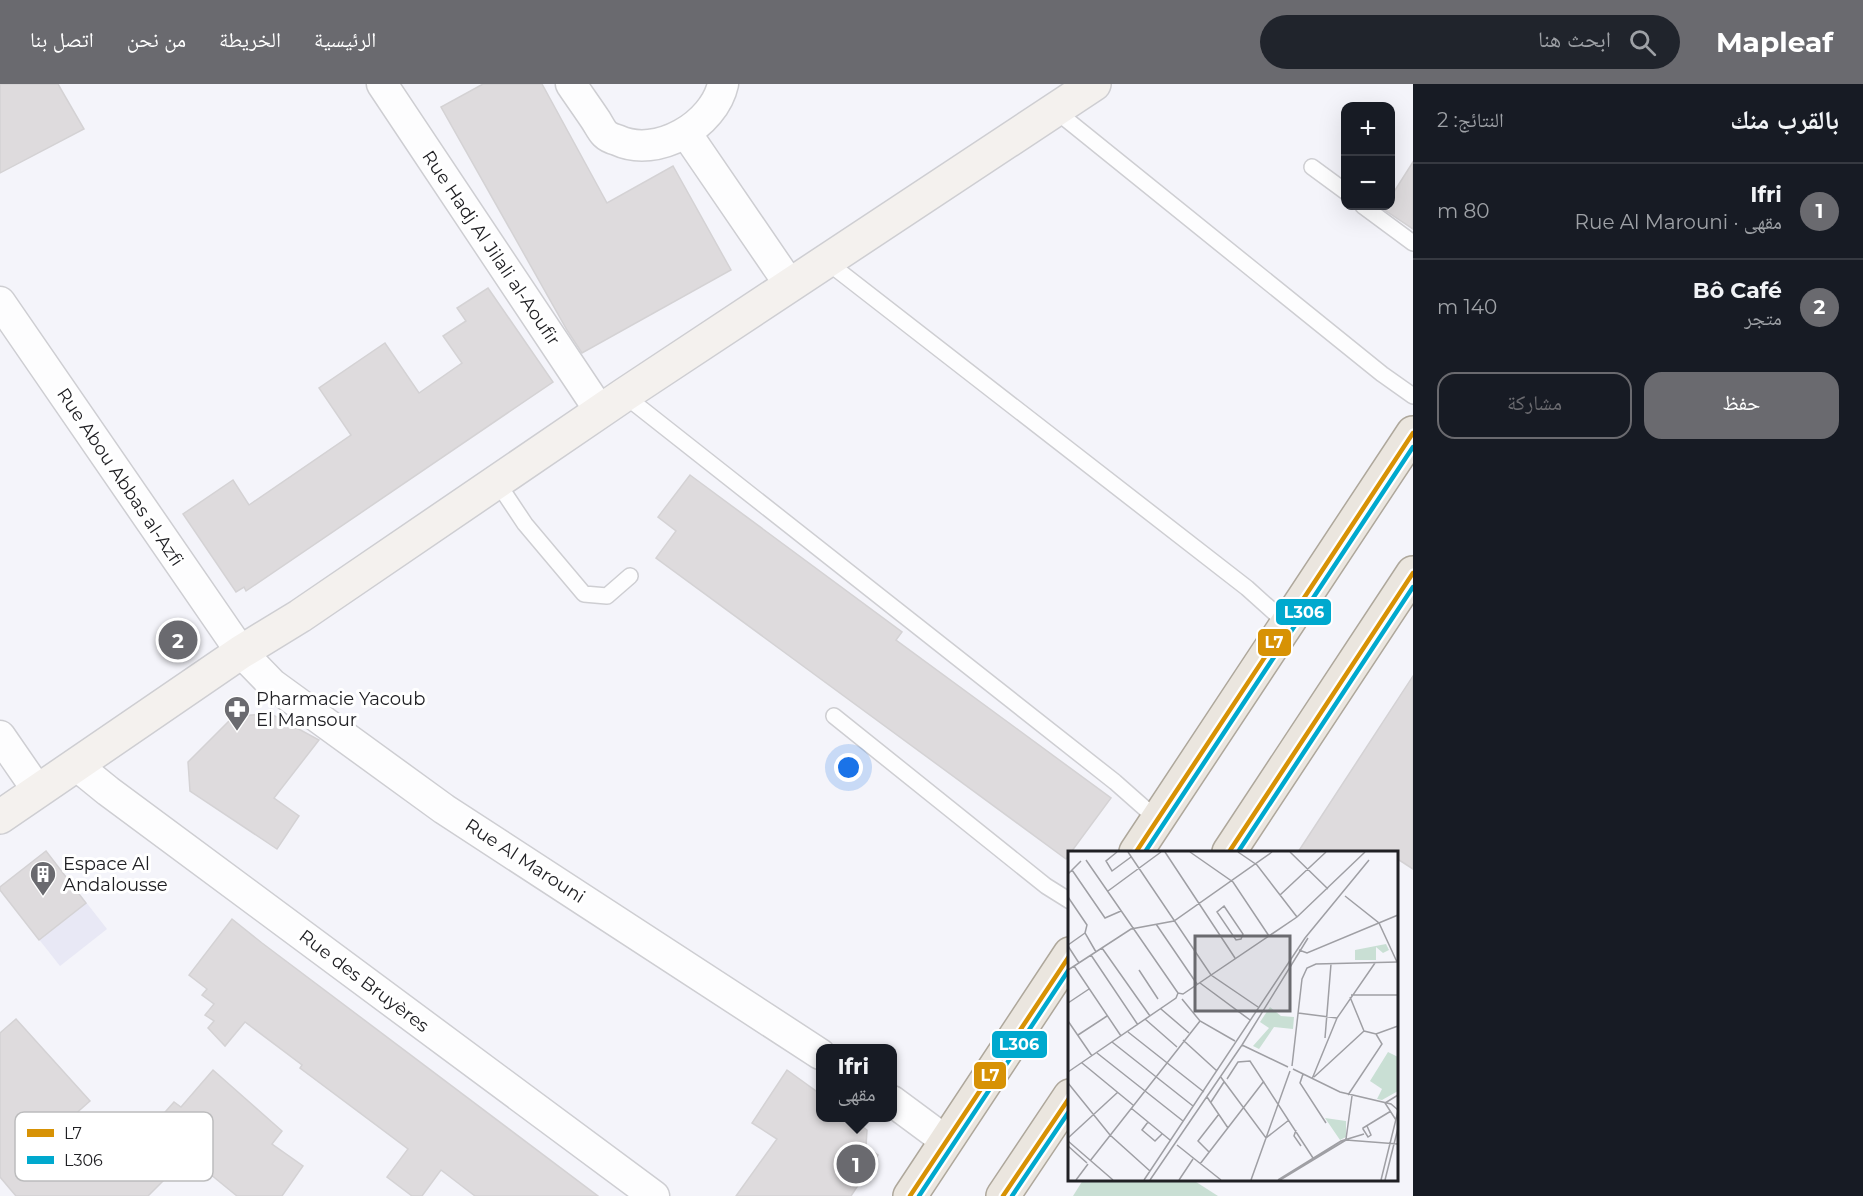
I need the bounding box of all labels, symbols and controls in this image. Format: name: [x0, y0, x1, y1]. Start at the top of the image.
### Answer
search box: [1260, 15, 1680, 69]
text: Mapleaf: [1716, 25, 1833, 59]
text: ابحث هنا: [1538, 26, 1611, 53]
icon: search: [1626, 26, 1659, 59]
text: اتصل بنا: [30, 27, 94, 52]
text: من نحن: [127, 27, 186, 52]
text: الخريطة: [219, 27, 281, 52]
text: الرئيسية: [314, 27, 376, 52]
map controls: [1341, 102, 1395, 210]
button: +: [1341, 102, 1395, 156]
text: بالقرب منك: [1730, 104, 1839, 136]
text: النتائج: 2: [1437, 108, 1504, 132]
street label: Rue Hadj Al Jilali al-Aoufir: [417, 146, 565, 350]
button: −: [1341, 156, 1395, 210]
text: Ifri: [1750, 181, 1782, 208]
text: 80 m: [1437, 199, 1489, 223]
text: 1: [1816, 199, 1823, 223]
text: مقهى · Rue Al Marouni: [1575, 210, 1782, 234]
text: Bô Café: [1693, 277, 1782, 304]
text: 140 m: [1437, 295, 1497, 319]
text: 2: [1814, 295, 1825, 319]
text: متجر: [1744, 306, 1782, 330]
button: مشاركة: [1437, 372, 1632, 439]
button: حفظ: [1644, 372, 1839, 439]
street label: Rue Abou Abbas al-Azfi: [52, 384, 188, 570]
line badge: L306: [1275, 598, 1332, 626]
text: L306: [1284, 603, 1324, 622]
pin: 2: [158, 618, 198, 662]
line badge: L7: [1257, 628, 1292, 657]
text: L7: [1265, 633, 1283, 652]
place label: Pharmacie Yacoub El Mansour: [256, 688, 425, 731]
pharmacy icon: Pharmacie Yacoub El Mansour: [222, 694, 252, 732]
your location: [834, 753, 863, 782]
street label: Rue Al Marouni: [461, 814, 589, 908]
inset map: [1068, 851, 1398, 1181]
place label: Espace Al Andalousse: [63, 853, 168, 896]
building icon: Espace Al Andalousse: [28, 859, 58, 897]
street label: Rue des Bruyères: [295, 925, 434, 1037]
line badge: L306: [991, 1030, 1048, 1059]
text: L306: [999, 1035, 1039, 1054]
popup: [816, 1044, 897, 1122]
text: Ifri: [837, 1053, 869, 1080]
line badge: L7: [973, 1061, 1007, 1090]
text: L7: [981, 1066, 999, 1085]
text: مقهى: [837, 1082, 876, 1106]
legend: [15, 1112, 213, 1181]
text: L7: [64, 1124, 82, 1143]
pin: 1: [836, 1142, 876, 1186]
text: L306: [64, 1151, 103, 1170]

